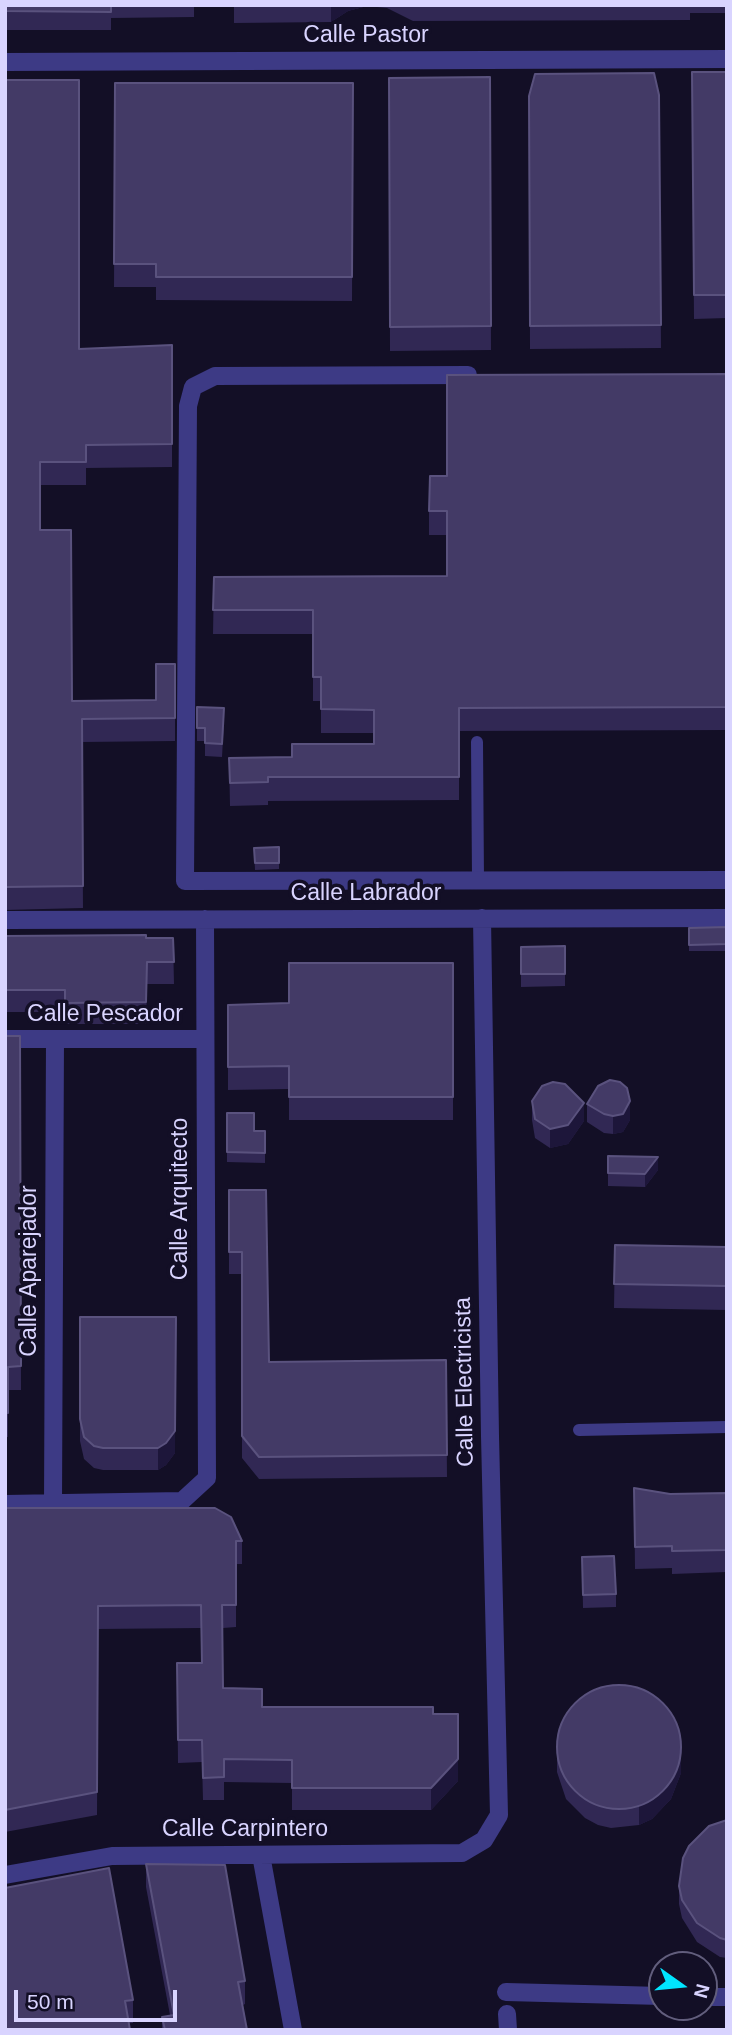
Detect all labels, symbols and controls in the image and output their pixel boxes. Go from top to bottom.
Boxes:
street label: Calle Pastor [303,22,429,50]
street label: Calle Labrador [291,880,441,908]
street label: Calle Pescador [27,1001,183,1029]
street label: Calle Arquitecto [167,1118,195,1280]
street label: Calle Aparejador [16,1185,44,1357]
street label: Calle Electricista [450,1297,480,1467]
street label: Calle Carpintero [162,1816,328,1844]
north arrow [648,1951,718,2021]
scale bar [18,1976,180,2020]
text: N [690,1982,714,2000]
text: 50 m [27,1990,74,2013]

